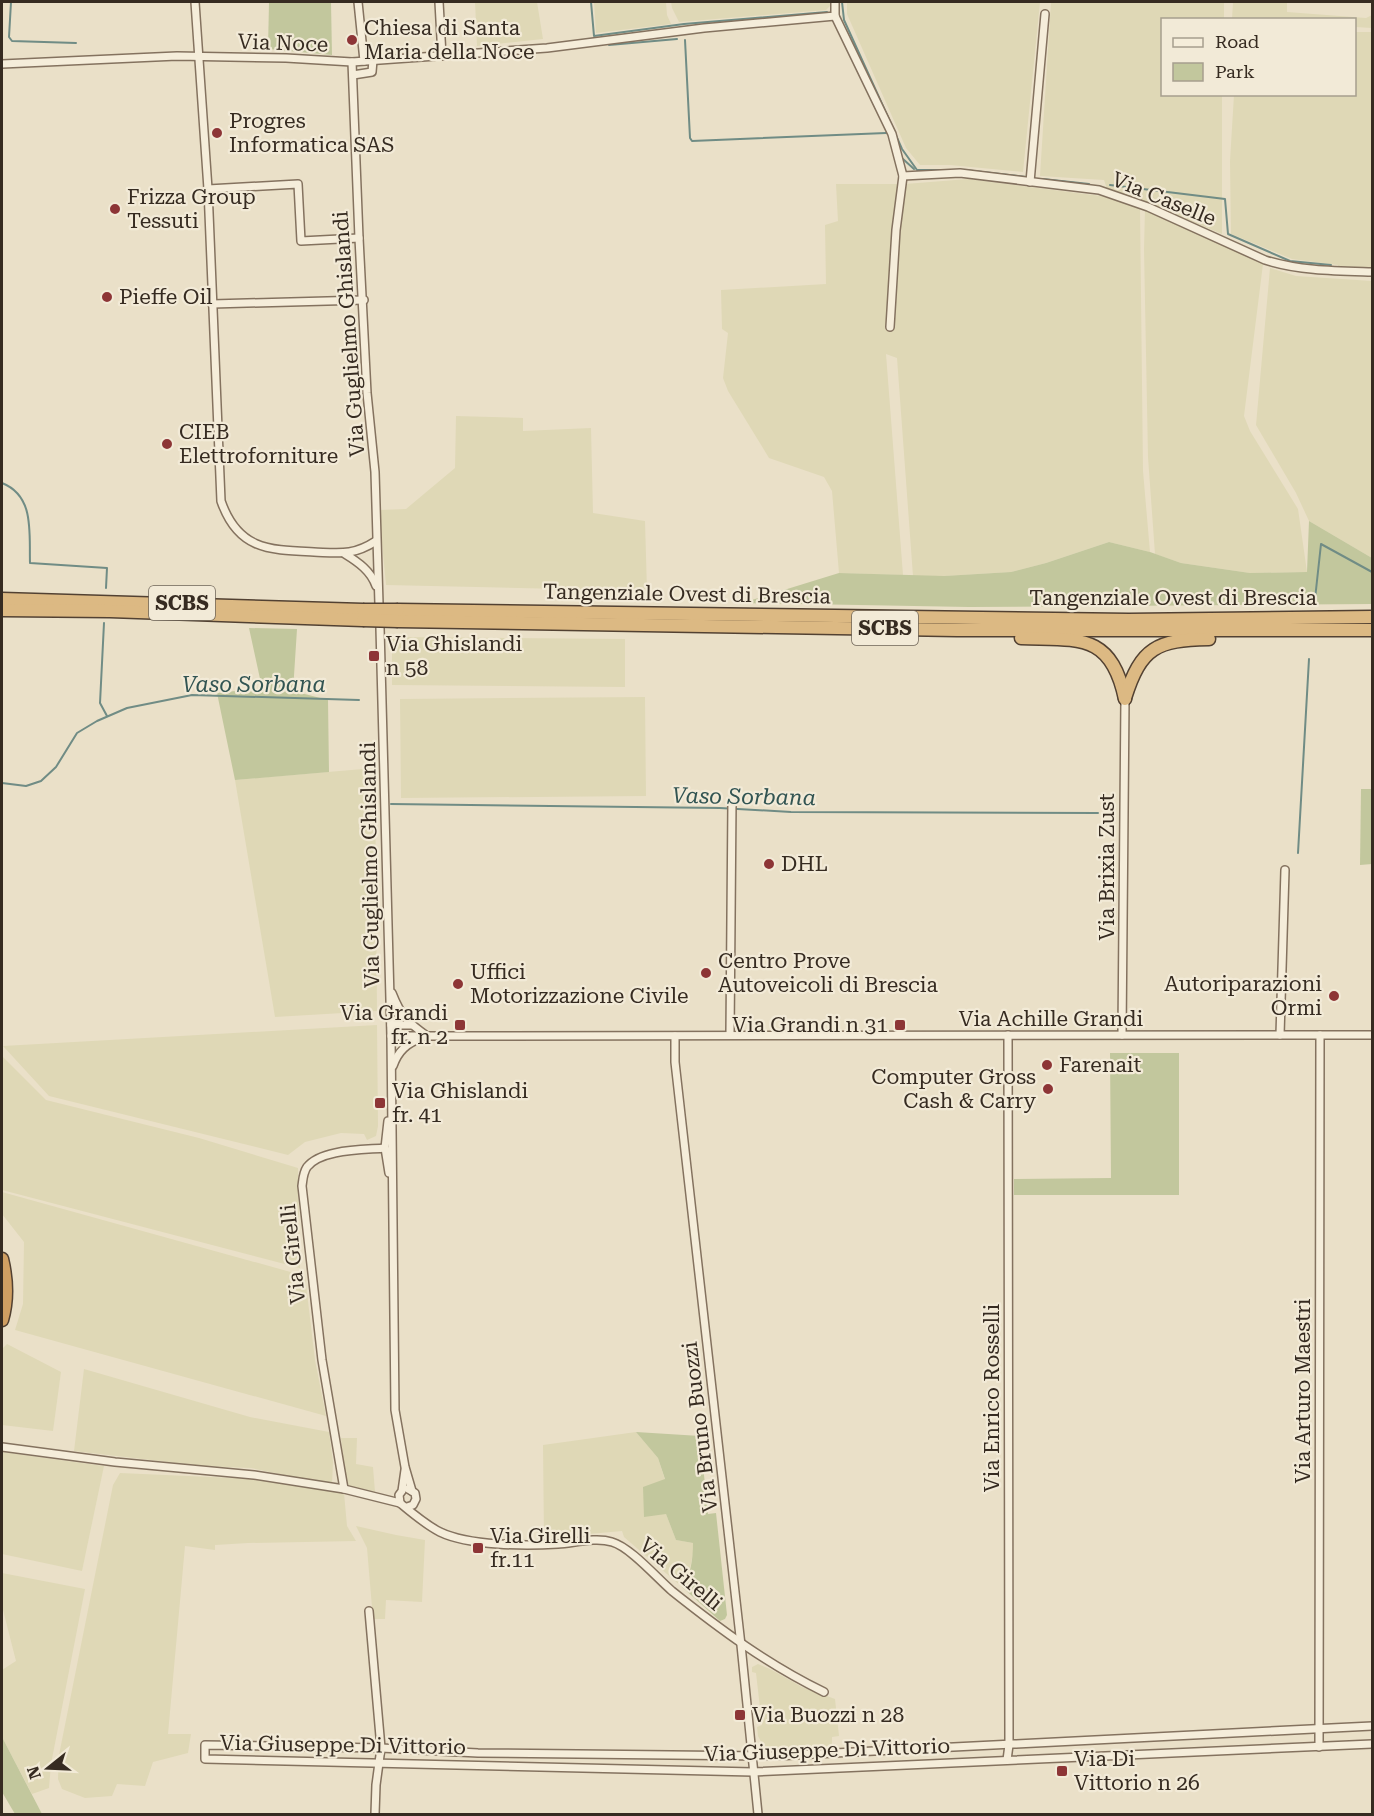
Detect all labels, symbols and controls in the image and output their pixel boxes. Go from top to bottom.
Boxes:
place label: Chiesa di Santa Maria della Noce [364,16,534,64]
legend [1161,18,1356,96]
street label: Via Noce [237,29,329,57]
text: Road [1215,31,1260,52]
marker: Chiesa di Santa Maria della Noce [345,33,359,47]
text: Park [1215,61,1255,82]
place label: Progres Informatica SAS [229,109,394,157]
marker: Progres Informatica SAS [210,126,224,140]
street label: Via Caselle [1108,167,1220,231]
place label: Frizza Group Tessuti [127,185,256,233]
marker: Frizza Group Tessuti [108,202,122,216]
street label: Via Guglielmo Ghislandi [328,210,370,458]
place label: Pieffe Oil [119,285,213,309]
marker: Pieffe Oil [100,290,114,304]
place label: CIEB Elettroforniture [179,420,338,468]
marker: CIEB Elettroforniture [160,437,174,451]
street label: Tangenziale Ovest di Brescia [543,579,832,609]
road number: SCBS [149,586,215,620]
street label: Tangenziale Ovest di Brescia [1029,586,1317,610]
road number: SCBS [852,611,918,645]
place label: Via Ghislandi n 58 [386,632,523,680]
marker: Via Ghislandi n 58 [367,649,381,663]
water label: Vaso Sorbana [182,672,326,697]
street label: Via Guglielmo Ghislandi [356,741,384,988]
water label: Vaso Sorbana [672,783,816,810]
street label: Via Brixia Zust [1095,793,1119,941]
place label: DHL [781,852,828,876]
marker: DHL [762,857,776,871]
place label: Centro Prove Autoveicoli di Brescia [718,949,939,997]
place label: Uffici Motorizzazione Civile [470,960,688,1008]
marker: Centro Prove Autoveicoli di Brescia [699,966,713,980]
place label: Autoriparazioni Ormi [1164,972,1322,1020]
marker: Uffici Motorizzazione Civile [451,977,465,991]
marker: Autoriparazioni Ormi [1327,989,1341,1003]
place label: Via Grandi fr. n 2 [340,1001,448,1049]
street label: Via Achille Grandi [959,1007,1144,1031]
place label: Via Grandi n 31 [732,1013,888,1037]
marker: Via Grandi fr. n 2 [453,1018,467,1032]
marker: Via Grandi n 31 [893,1018,907,1032]
place label: Farenait [1059,1053,1142,1077]
marker: Farenait [1040,1058,1054,1072]
place label: Computer Gross Cash & Carry [871,1065,1037,1113]
place label: Via Ghislandi fr. 41 [392,1079,529,1127]
marker: Computer Gross Cash & Carry [1041,1082,1055,1096]
marker: Via Ghislandi fr. 41 [373,1096,387,1110]
street label: Via Girelli [276,1203,310,1305]
street label: Via Arturo Maestri [1291,1298,1315,1483]
street label: Via Enrico Rosselli [980,1304,1004,1492]
street label: Via Bruno Buozzi [678,1340,722,1514]
place label: Via Girelli fr.11 [490,1524,591,1572]
street label: Via Girelli [635,1533,727,1616]
marker: Via Girelli fr.11 [471,1541,485,1555]
place label: Via Buozzi n 28 [752,1703,904,1727]
marker: Via Buozzi n 28 [733,1708,747,1722]
street label: Via Giuseppe Di Vittorio [220,1731,466,1759]
street label: Via Giuseppe Di Vittorio [704,1734,950,1766]
north arrow [18,1738,78,1798]
place label: Via Di Vittorio n 26 [1074,1747,1200,1795]
text: N [23,1764,45,1781]
marker: Via Di Vittorio n 26 [1055,1764,1069,1778]

